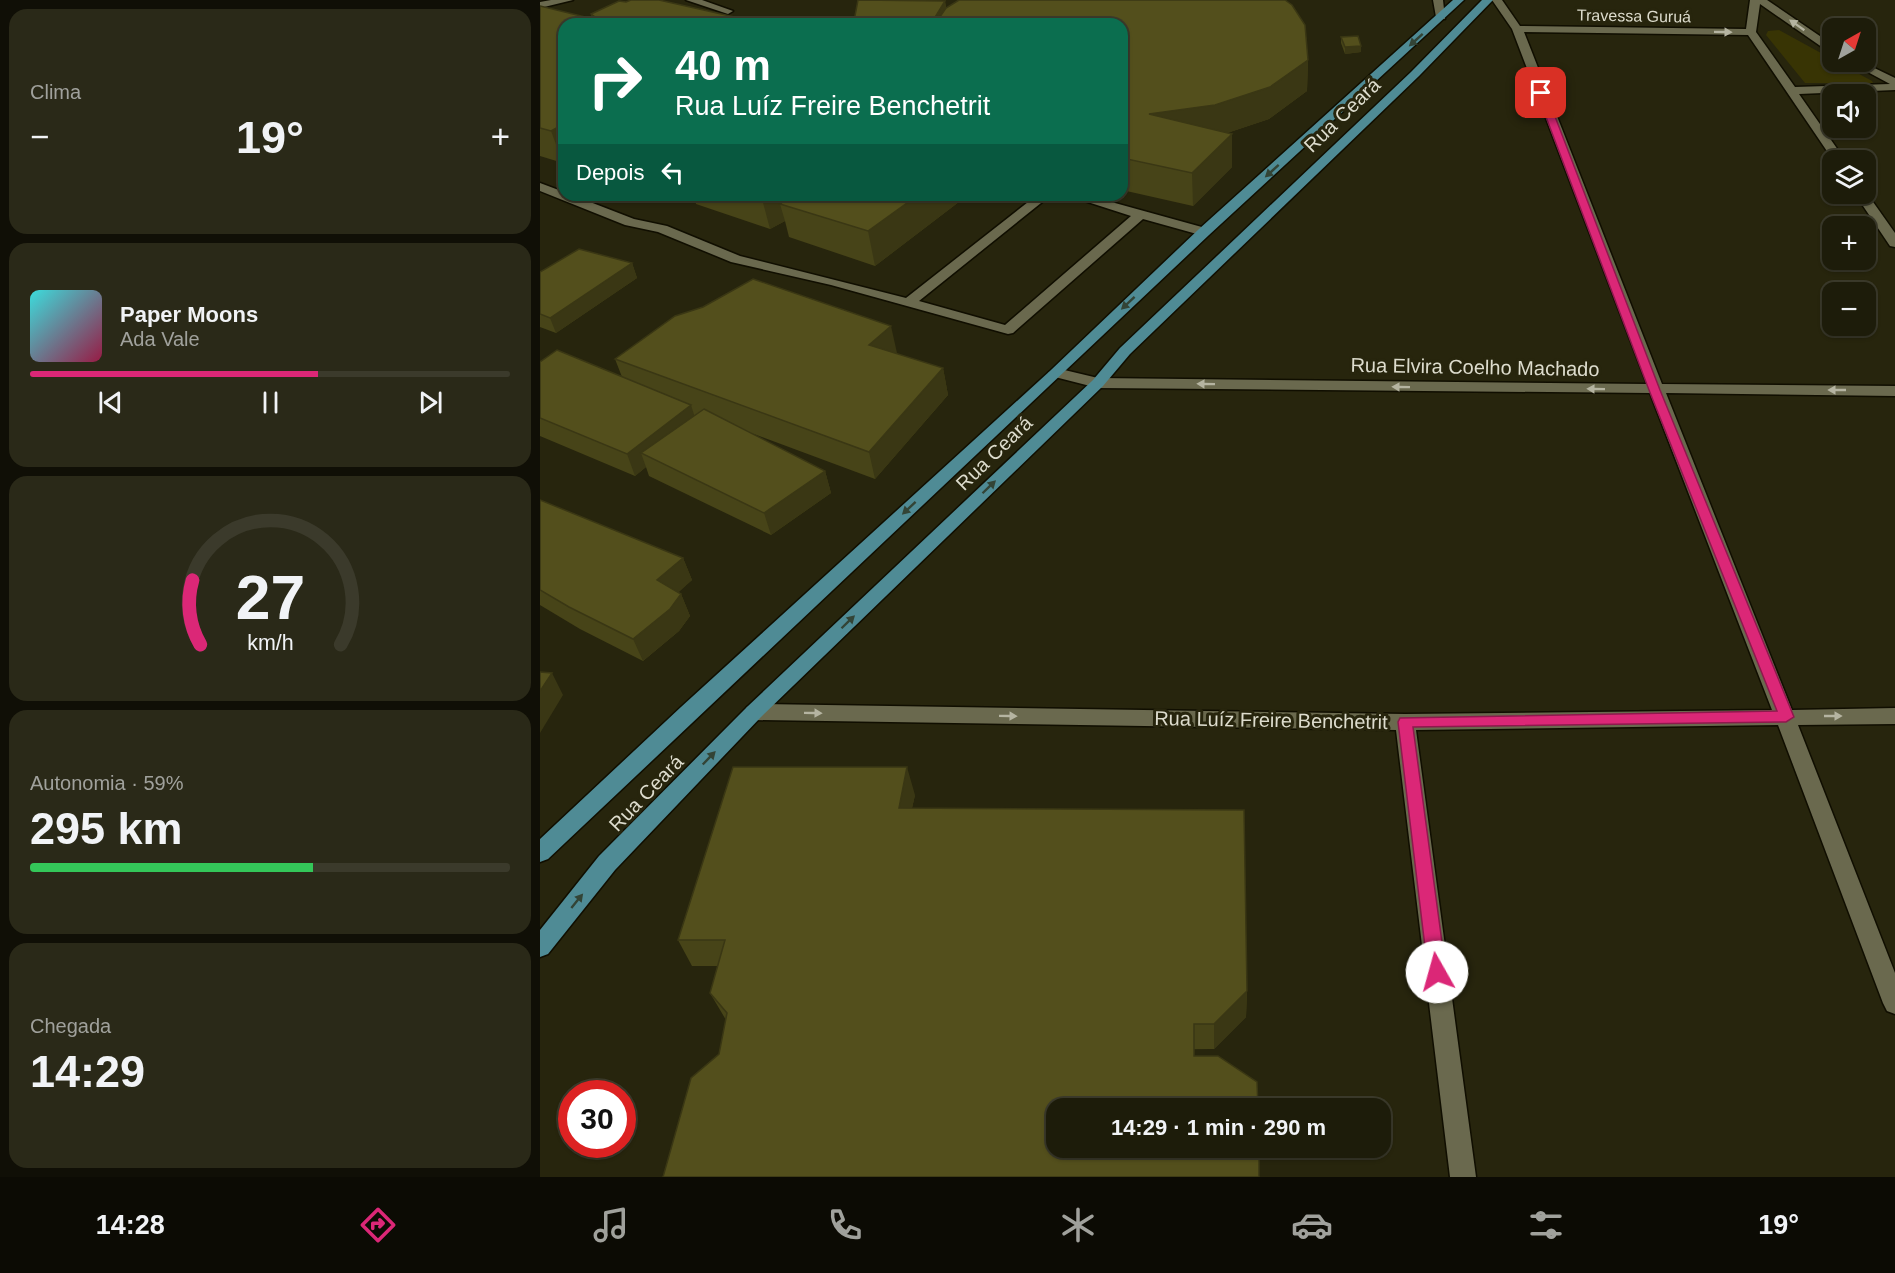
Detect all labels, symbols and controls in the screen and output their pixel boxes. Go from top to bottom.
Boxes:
street label: Travessa Guruá [1577,7,1691,25]
north arrow [1822,18,1876,72]
map controls [1822,18,1876,336]
one-way arrow [1789,19,1805,31]
one-way arrow [1713,27,1732,37]
one-way arrow [1409,33,1424,46]
icon: right [576,42,654,120]
text: 40 m [675,42,771,89]
pin [1515,67,1566,118]
street label: Rua Ceará [1300,73,1385,157]
icon: arrive [1524,76,1557,109]
text: Clima [30,81,81,103]
button: sound [1822,84,1876,138]
text: Rua Luíz Freire Benchetrit [675,91,990,121]
text: 19° [236,112,304,163]
text: − [30,118,49,155]
text: + [491,118,510,155]
button: layers [1822,150,1876,204]
icon: left [656,156,689,189]
text: Depois [576,160,644,185]
one-way arrow [1265,163,1279,177]
button: + [1822,216,1876,270]
button: − [1822,282,1876,336]
one-way arrow [1121,296,1136,310]
text: Paper Moons [120,302,258,327]
text: Ada Vale [120,328,200,350]
street label: Rua Elvira Coelho Machado [1350,354,1600,380]
one-way arrow [1197,380,1216,389]
one-way arrow [1392,382,1411,392]
one-way arrow [1587,384,1606,394]
one-way arrow [1827,385,1846,395]
icon: previous [94,386,127,419]
icon: pause [254,386,287,419]
icon: next [414,386,447,419]
street label: Rua Ceará [952,411,1037,495]
one-way arrow [981,480,995,494]
one-way arrow [902,500,916,514]
text: 27 [235,564,305,633]
one-way arrow [841,615,855,629]
text: km/h [247,632,293,656]
street label: Rua Luíz Freire Benchetrit [1154,707,1388,733]
one-way arrow [803,708,822,718]
one-way arrow [998,711,1017,721]
one-way arrow [1823,711,1842,721]
street label: Rua Ceará [604,750,688,835]
one-way arrow [702,751,716,766]
text: Autonomia · 59% [30,772,183,794]
text: 295 km [30,803,183,854]
one-way arrow [570,893,583,909]
position arrow [1405,940,1469,1004]
text: Chegada [30,1015,111,1037]
text: 14:29 [30,1046,145,1097]
speed limit sign: 30 [558,1080,636,1158]
text: 14:29 · 1 min · 290 m [1111,1115,1326,1140]
icon: directions [357,1204,399,1246]
icon: music [590,1204,632,1246]
icon: phone [824,1204,866,1246]
icon: climate [1057,1204,1099,1246]
icon: car [1291,1204,1333,1246]
icon: filters [1525,1204,1567,1246]
text: 14:28 [96,1210,165,1240]
text: 19° [1758,1210,1799,1240]

